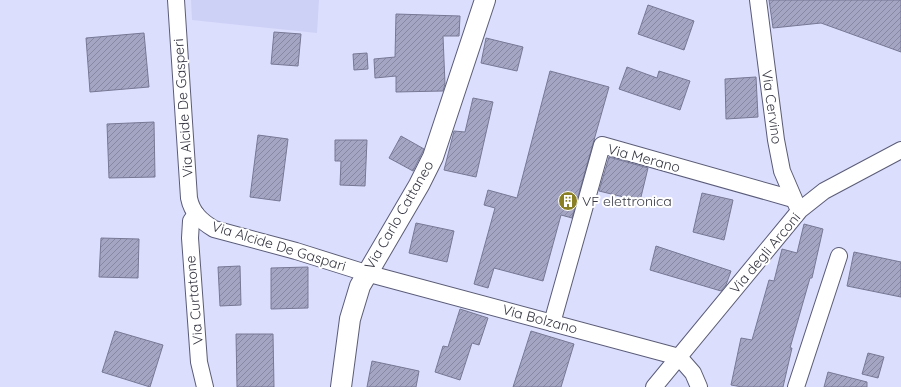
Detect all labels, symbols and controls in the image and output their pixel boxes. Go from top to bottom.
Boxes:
street label: Via Alcide De Gasperi [169,38,197,178]
street label: Via Cervino [758,69,786,145]
street label: Via Merano [606,140,682,176]
street label: Via Carlo Cattaneo [360,157,438,273]
building icon: VF elettronica [557,190,579,212]
place label: VF elettronica [582,192,672,210]
street label: Via degli Arconi [726,209,804,297]
street label: Via Alcide De Gaspari [210,217,348,275]
street label: Via Curtatone [181,255,207,345]
street label: Via Bolzano [500,300,580,338]

